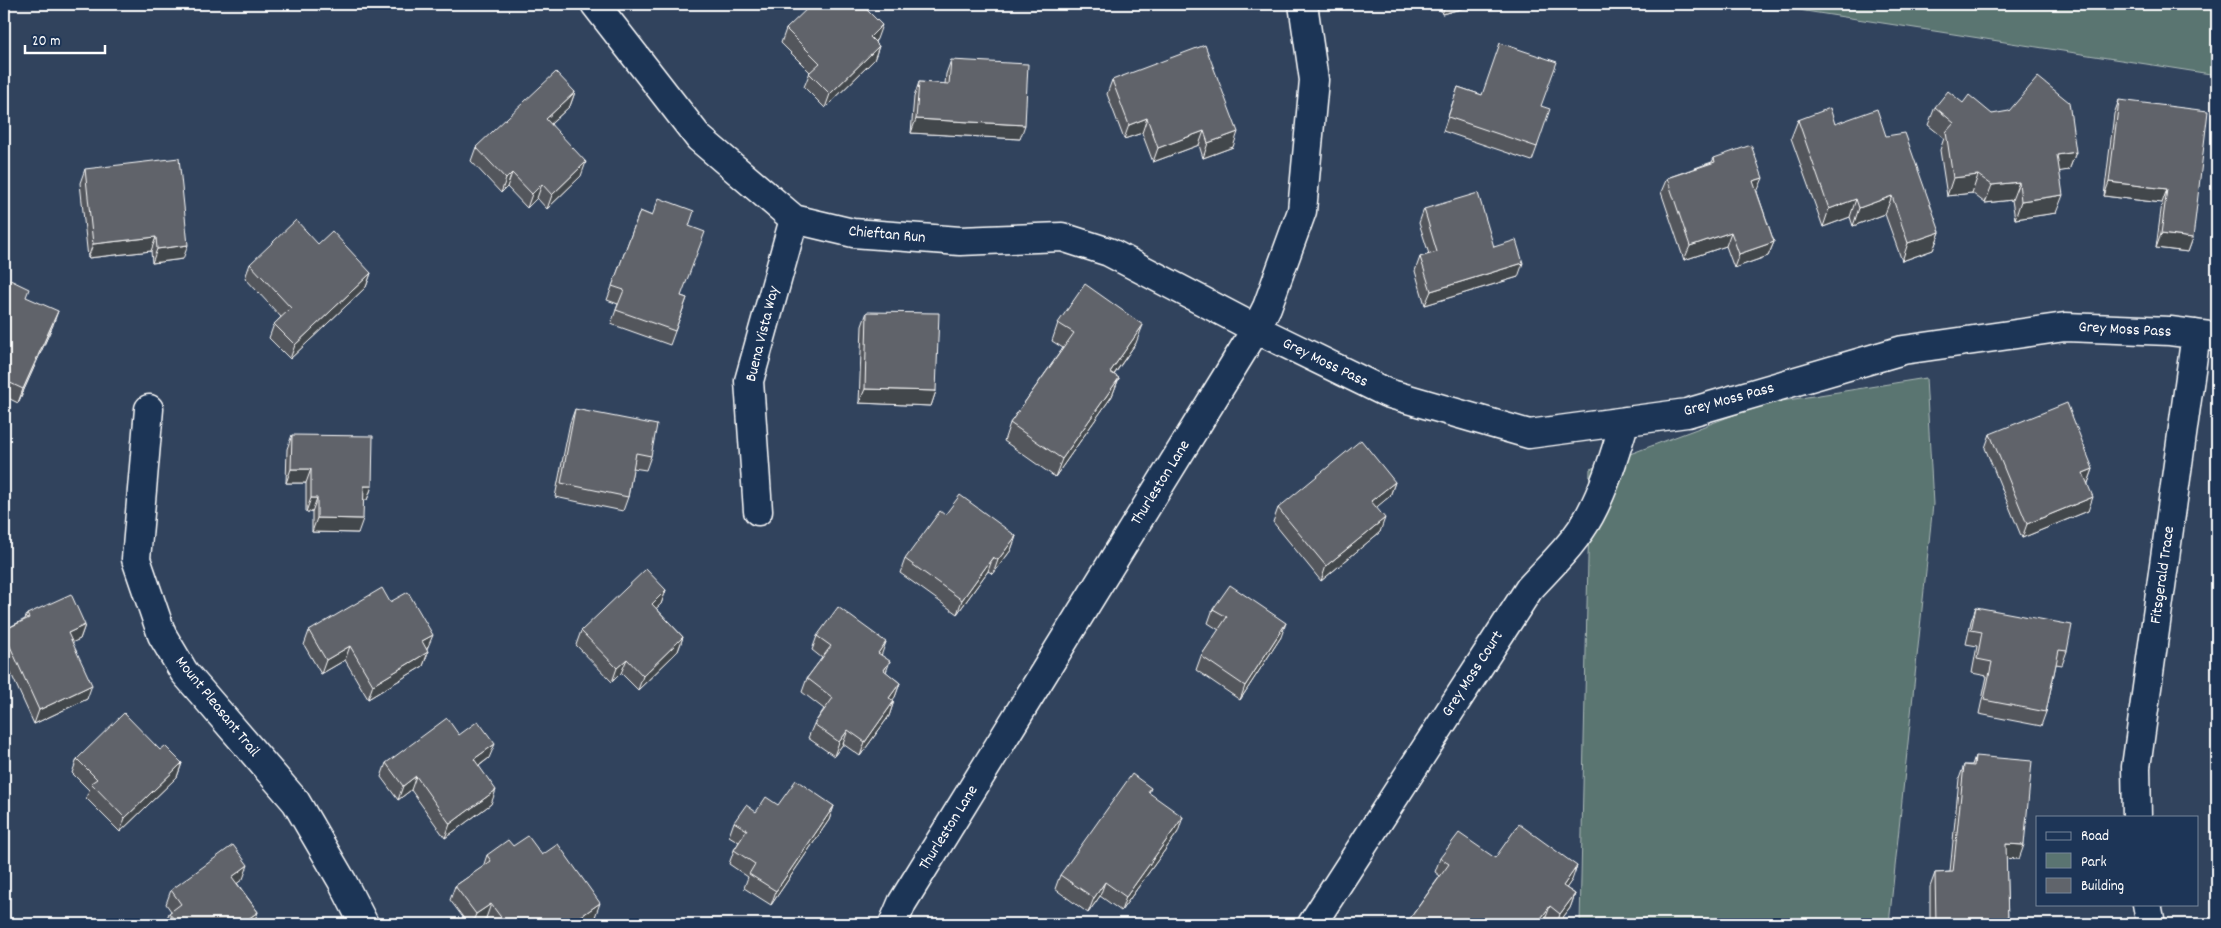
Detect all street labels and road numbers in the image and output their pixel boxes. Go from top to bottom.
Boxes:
street label: Chieftan Run [847,220,927,250]
street label: Buena Vista Way [740,283,786,384]
street label: Grey Moss Pass [2078,316,2172,344]
street label: Grey Moss Pass [1278,332,1372,394]
street label: Grey Moss Pass [1681,377,1777,423]
street label: Thurleston Lane [1126,436,1196,530]
street label: Fitsgerald Trace [2145,525,2181,625]
street label: Grey Moss Court [1437,626,1510,722]
street label: Mount Pleasant Trail [169,652,265,762]
street label: Thurleston Lane [914,781,984,875]

